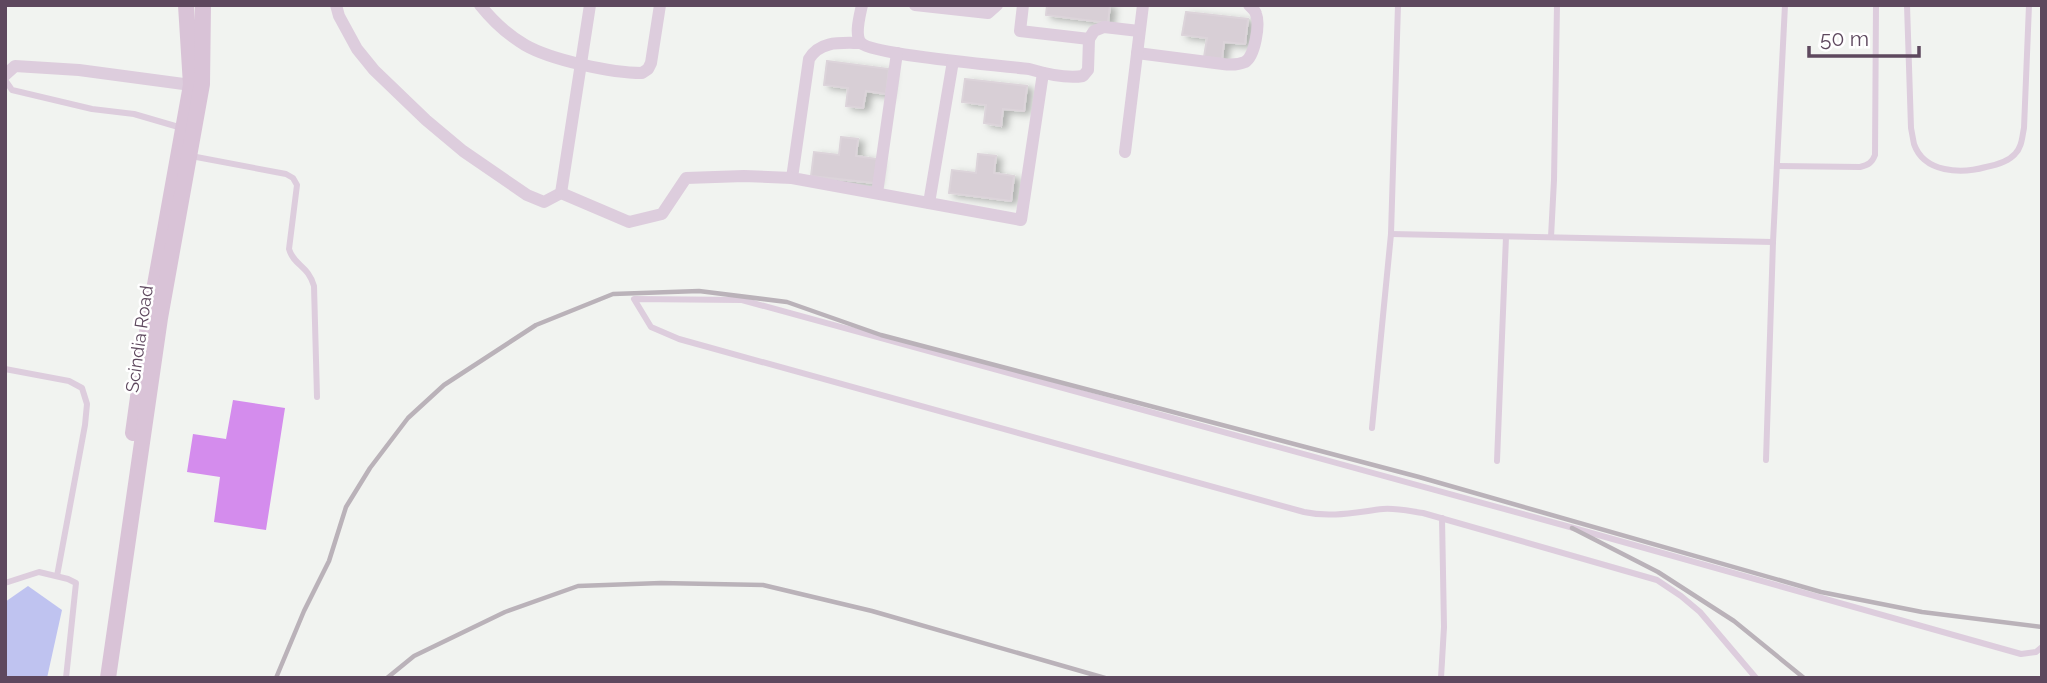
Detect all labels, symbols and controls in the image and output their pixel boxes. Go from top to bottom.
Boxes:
scale bar [1809,14,1919,58]
text: 50 m [1820,26,1869,51]
street label: Scindia Road [121,284,157,394]

